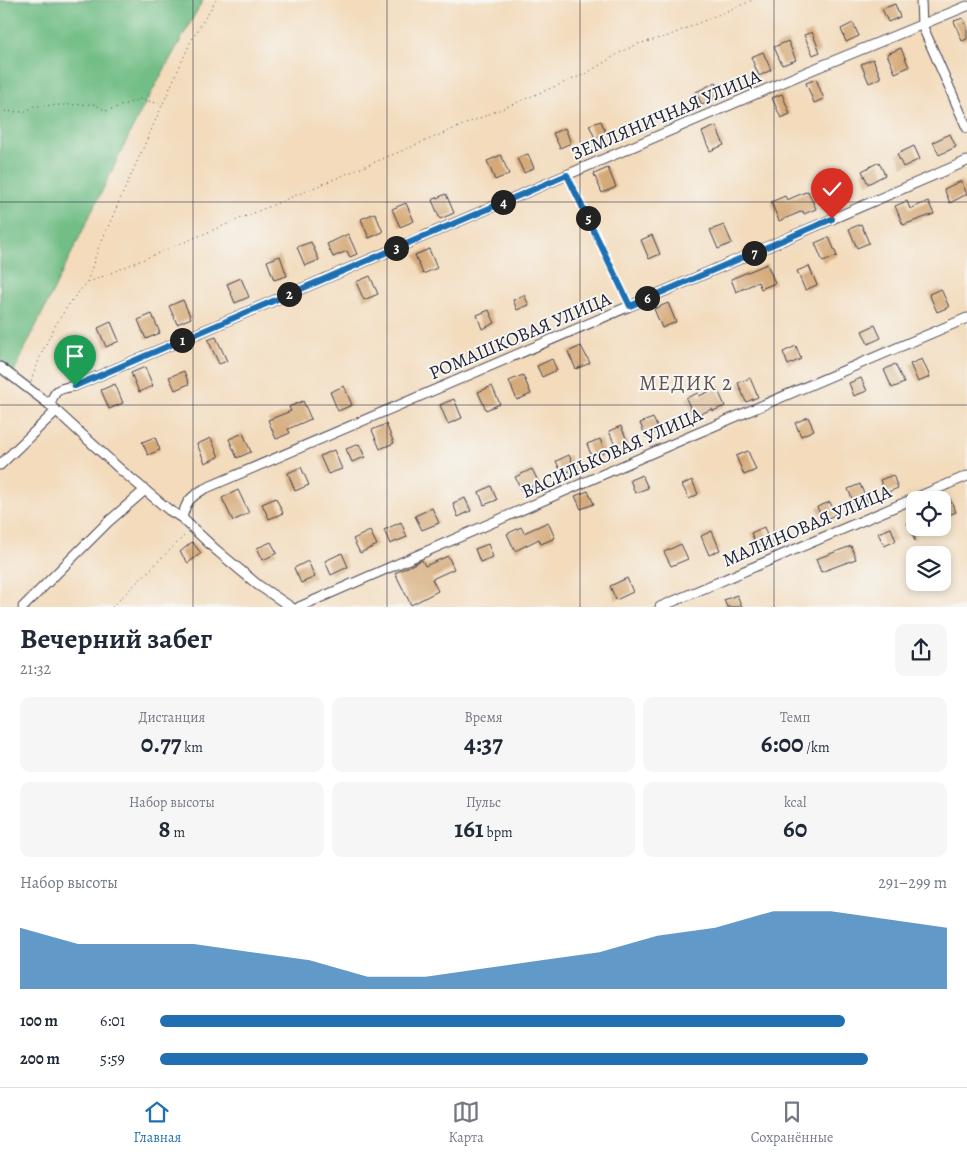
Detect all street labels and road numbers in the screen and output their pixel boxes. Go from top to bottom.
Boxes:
street label: ЗЕМЛЯНИЧНАЯ УЛИЦА [567,63,766,167]
street label: РОМАШКОВАЯ УЛИЦА [425,286,616,386]
street label: ВАСИЛЬКОВАЯ УЛИЦА [517,401,707,505]
street label: МАЛИНОВАЯ УЛИЦА [719,478,896,573]

